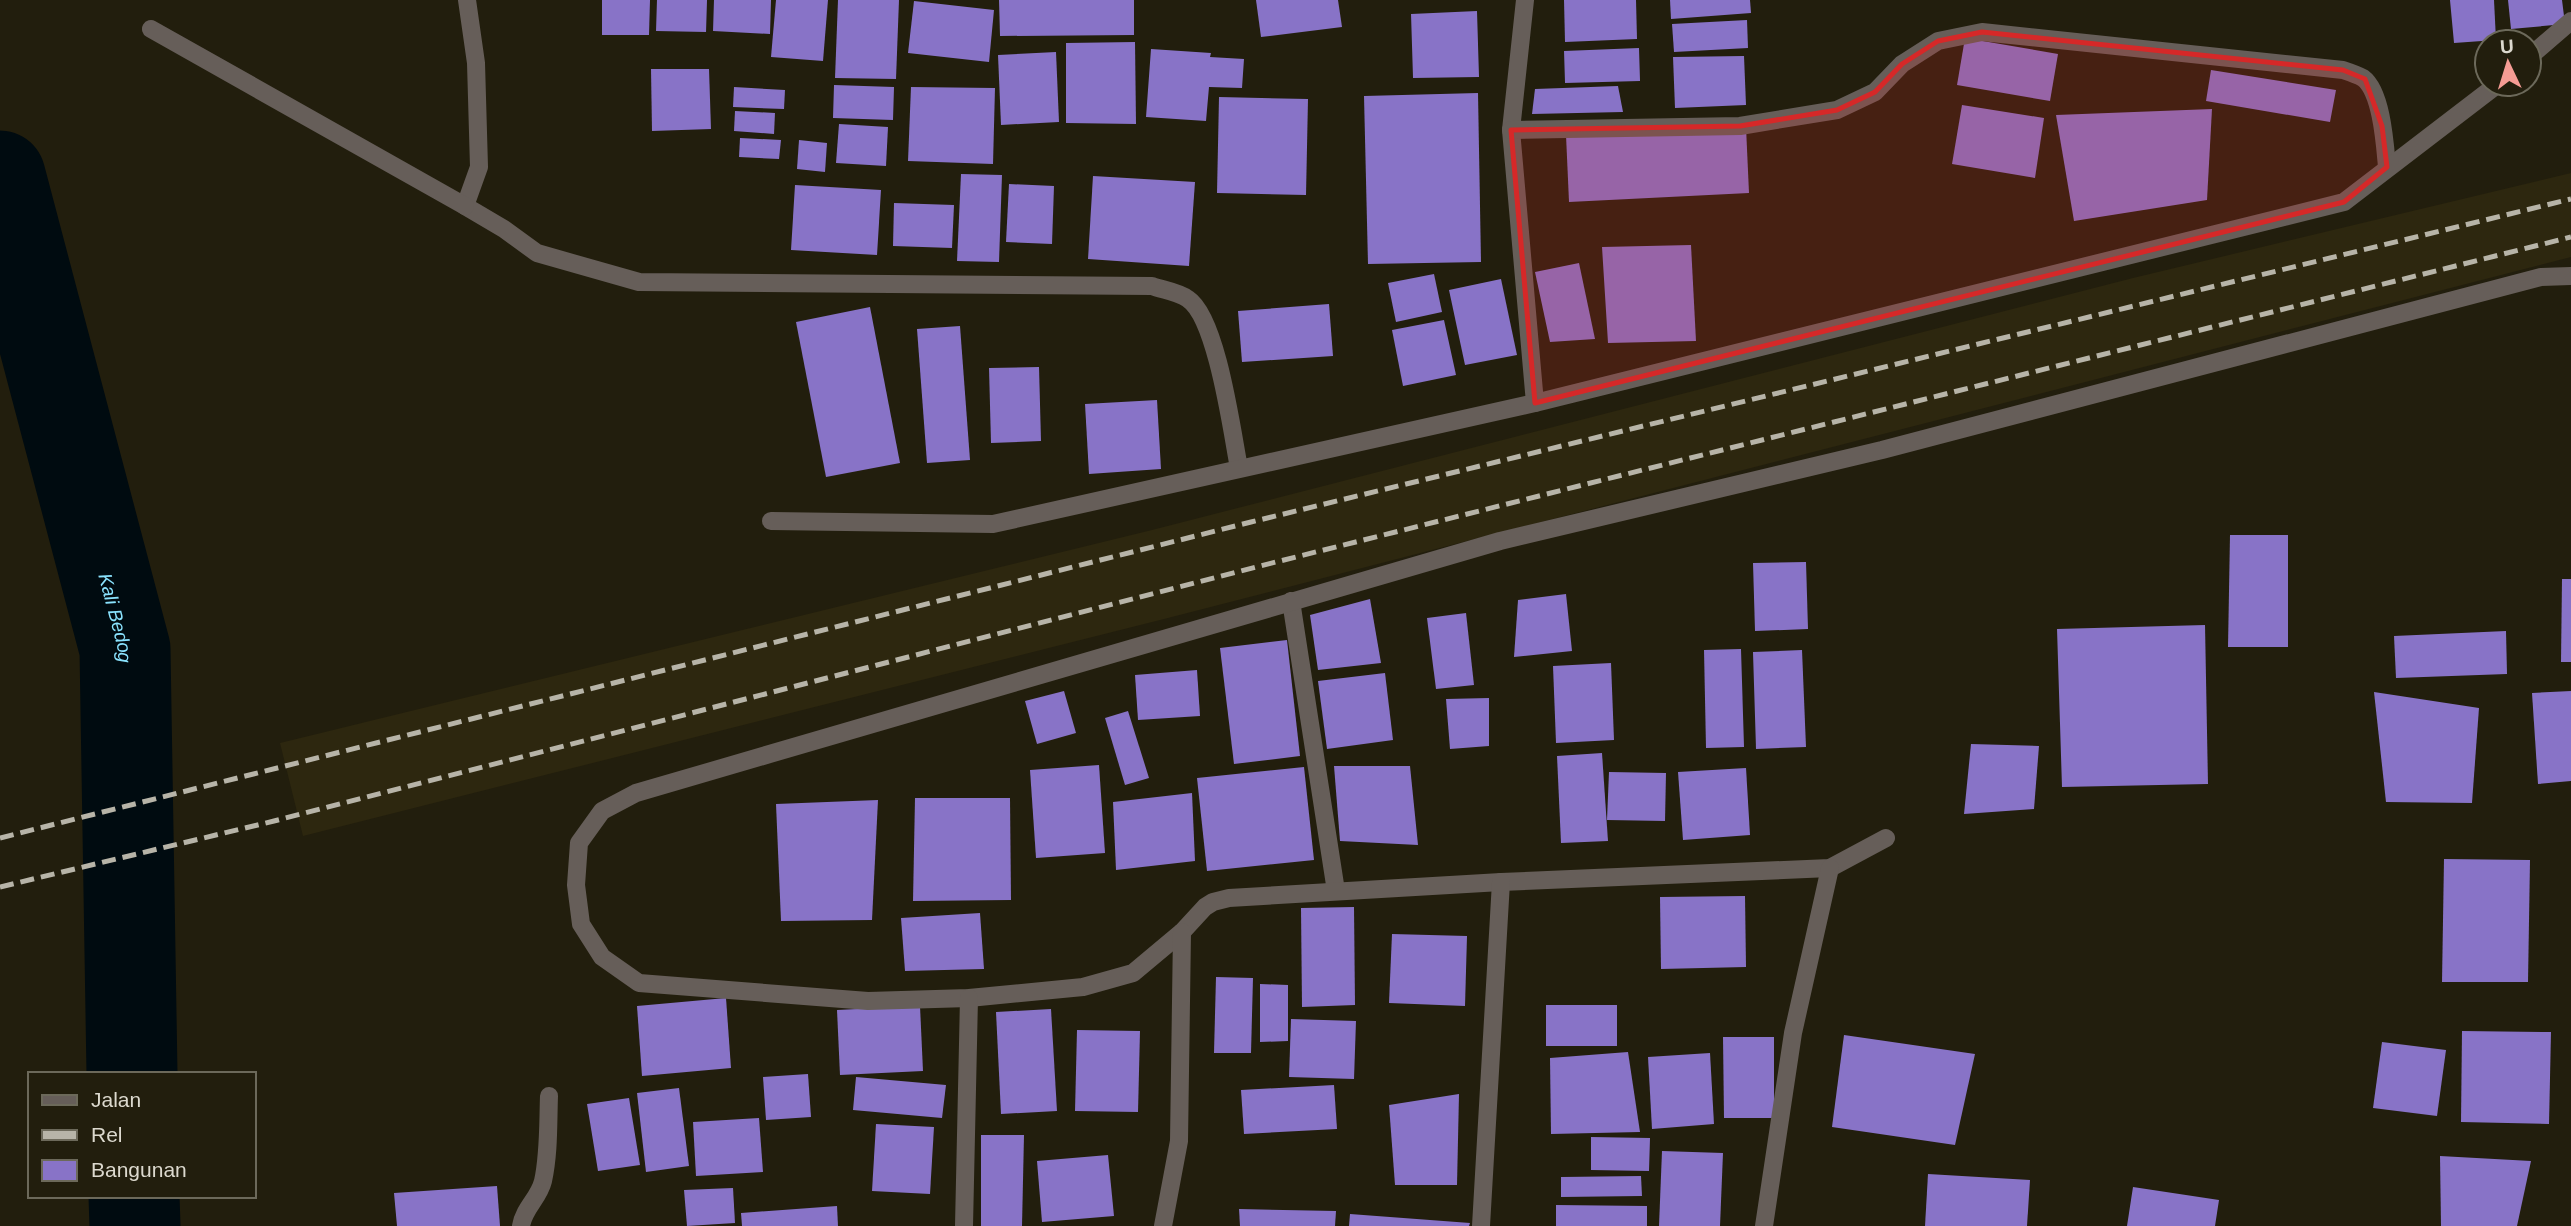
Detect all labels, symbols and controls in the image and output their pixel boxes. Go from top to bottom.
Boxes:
north arrow [2473,28,2543,98]
text: U [2499,36,2514,57]
water label: Kali Bedog [95,571,136,663]
legend [28,1072,256,1198]
text: Jalan [91,1088,141,1111]
text: Rel [91,1123,123,1146]
text: Bangunan [91,1158,187,1181]

